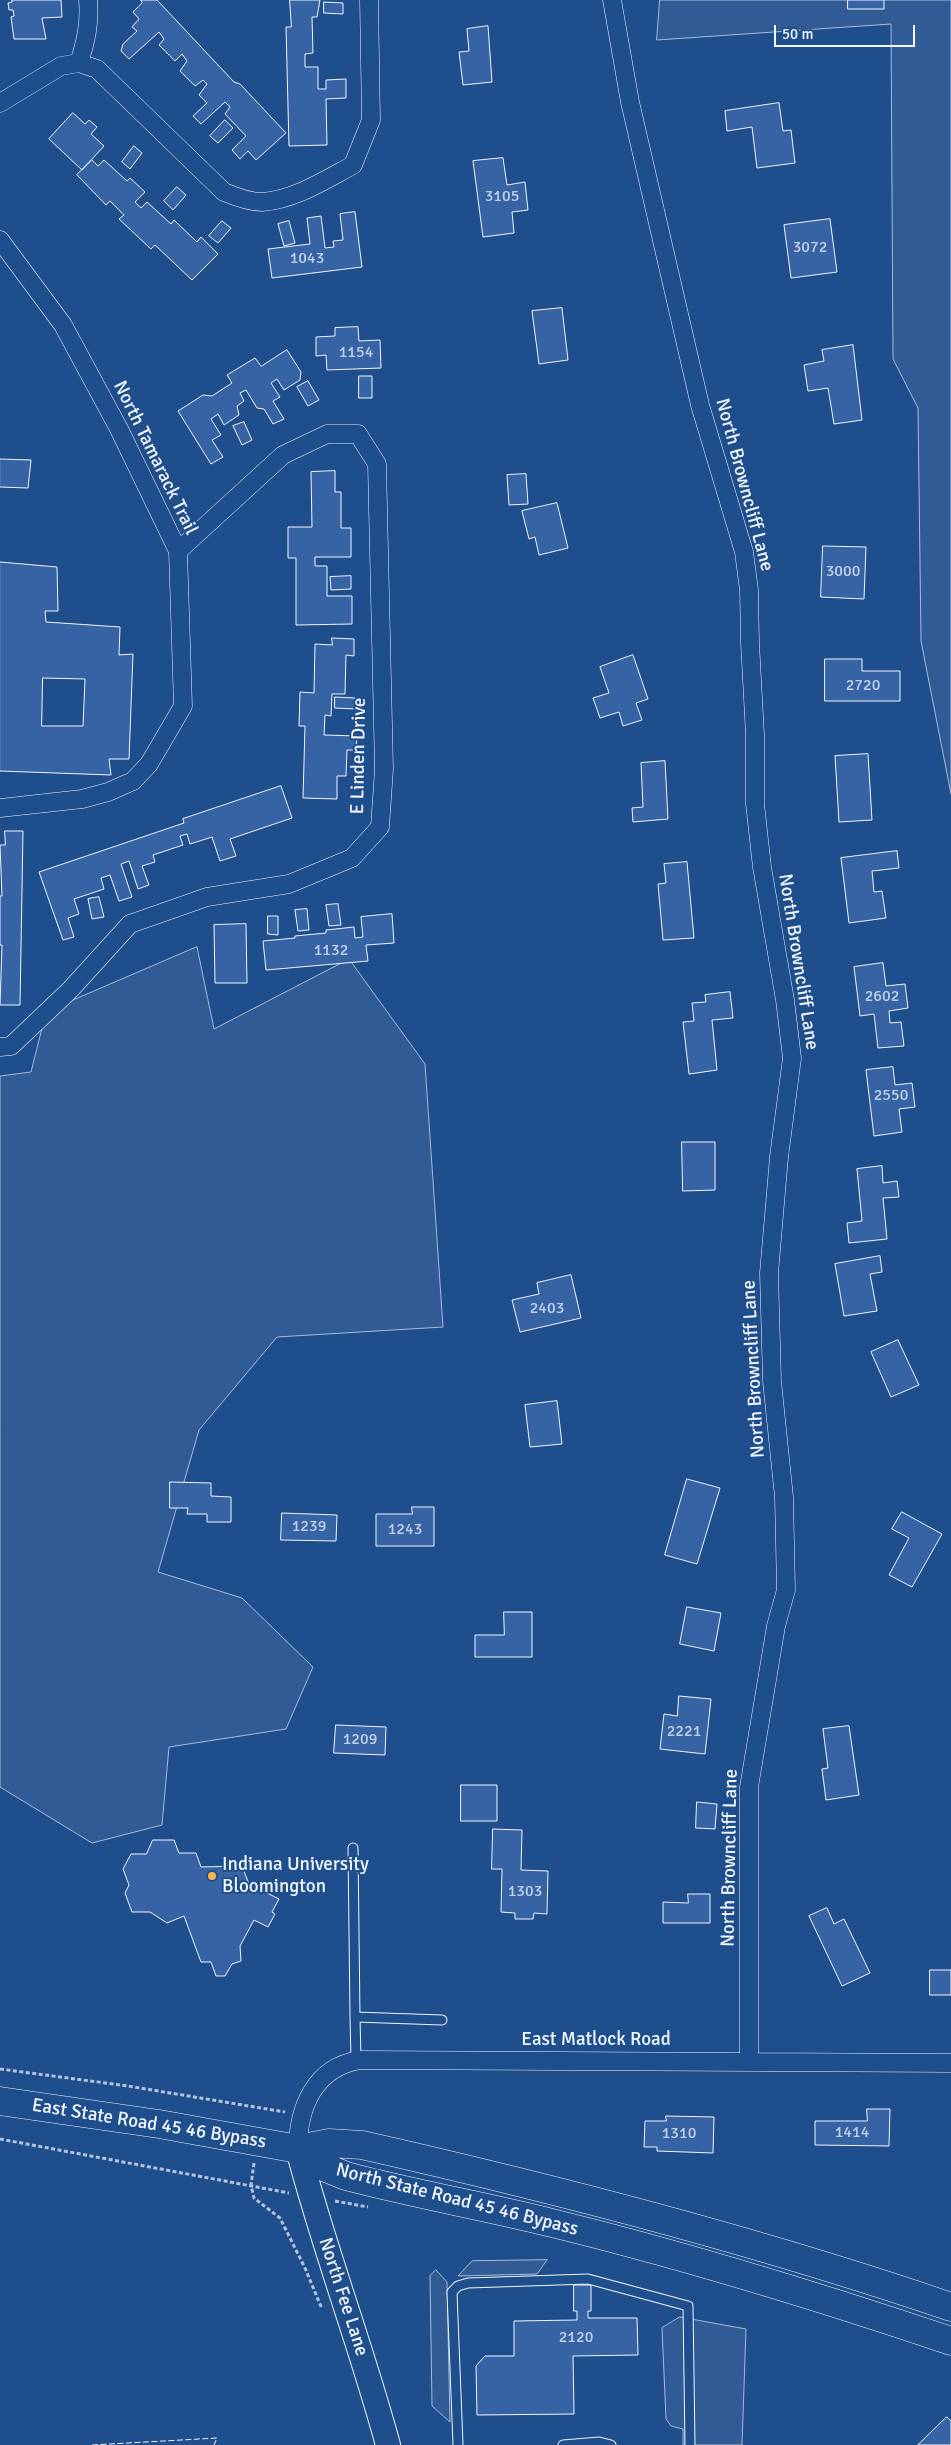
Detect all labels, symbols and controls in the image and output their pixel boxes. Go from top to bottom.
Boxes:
scale bar [776,15,917,47]
text: 50 m [782,25,813,43]
house number: 3105 [485,187,519,207]
house number: 3072 [793,238,827,258]
house number: 1043 [290,249,324,269]
house number: 1154 [339,343,373,363]
street label: North Tamarack Trail [108,377,202,539]
street label: North Browncliff Lane [710,396,778,574]
house number: 3000 [826,562,860,582]
house number: 2720 [846,676,880,696]
street label: E Linden Drive [347,697,371,815]
street label: North Browncliff Lane [773,872,823,1052]
house number: 1132 [314,941,348,961]
house number: 2602 [865,987,899,1007]
house number: 2550 [874,1086,908,1106]
street label: North Browncliff Lane [738,1279,770,1459]
house number: 2403 [530,1299,564,1319]
house number: 1239 [292,1517,326,1537]
house number: 1243 [388,1520,422,1540]
house number: 2221 [667,1722,701,1742]
house number: 1209 [343,1730,377,1750]
street label: North Browncliff Lane [717,1769,743,1947]
place label: Indiana University Bloomington [222,1854,369,1898]
marker: Indiana University Bloomington [206,1870,218,1882]
house number: 1303 [508,1882,542,1902]
street label: East Matlock Road [521,2029,671,2051]
street label: East State Road 45 46 Bypass [30,2094,268,2154]
house number: 1414 [835,2123,869,2143]
house number: 1310 [662,2124,696,2144]
street label: North State Road 45 46 Bypass [334,2159,580,2241]
street label: North Fee Lane [313,2235,373,2359]
house number: 2120 [559,2328,593,2348]

